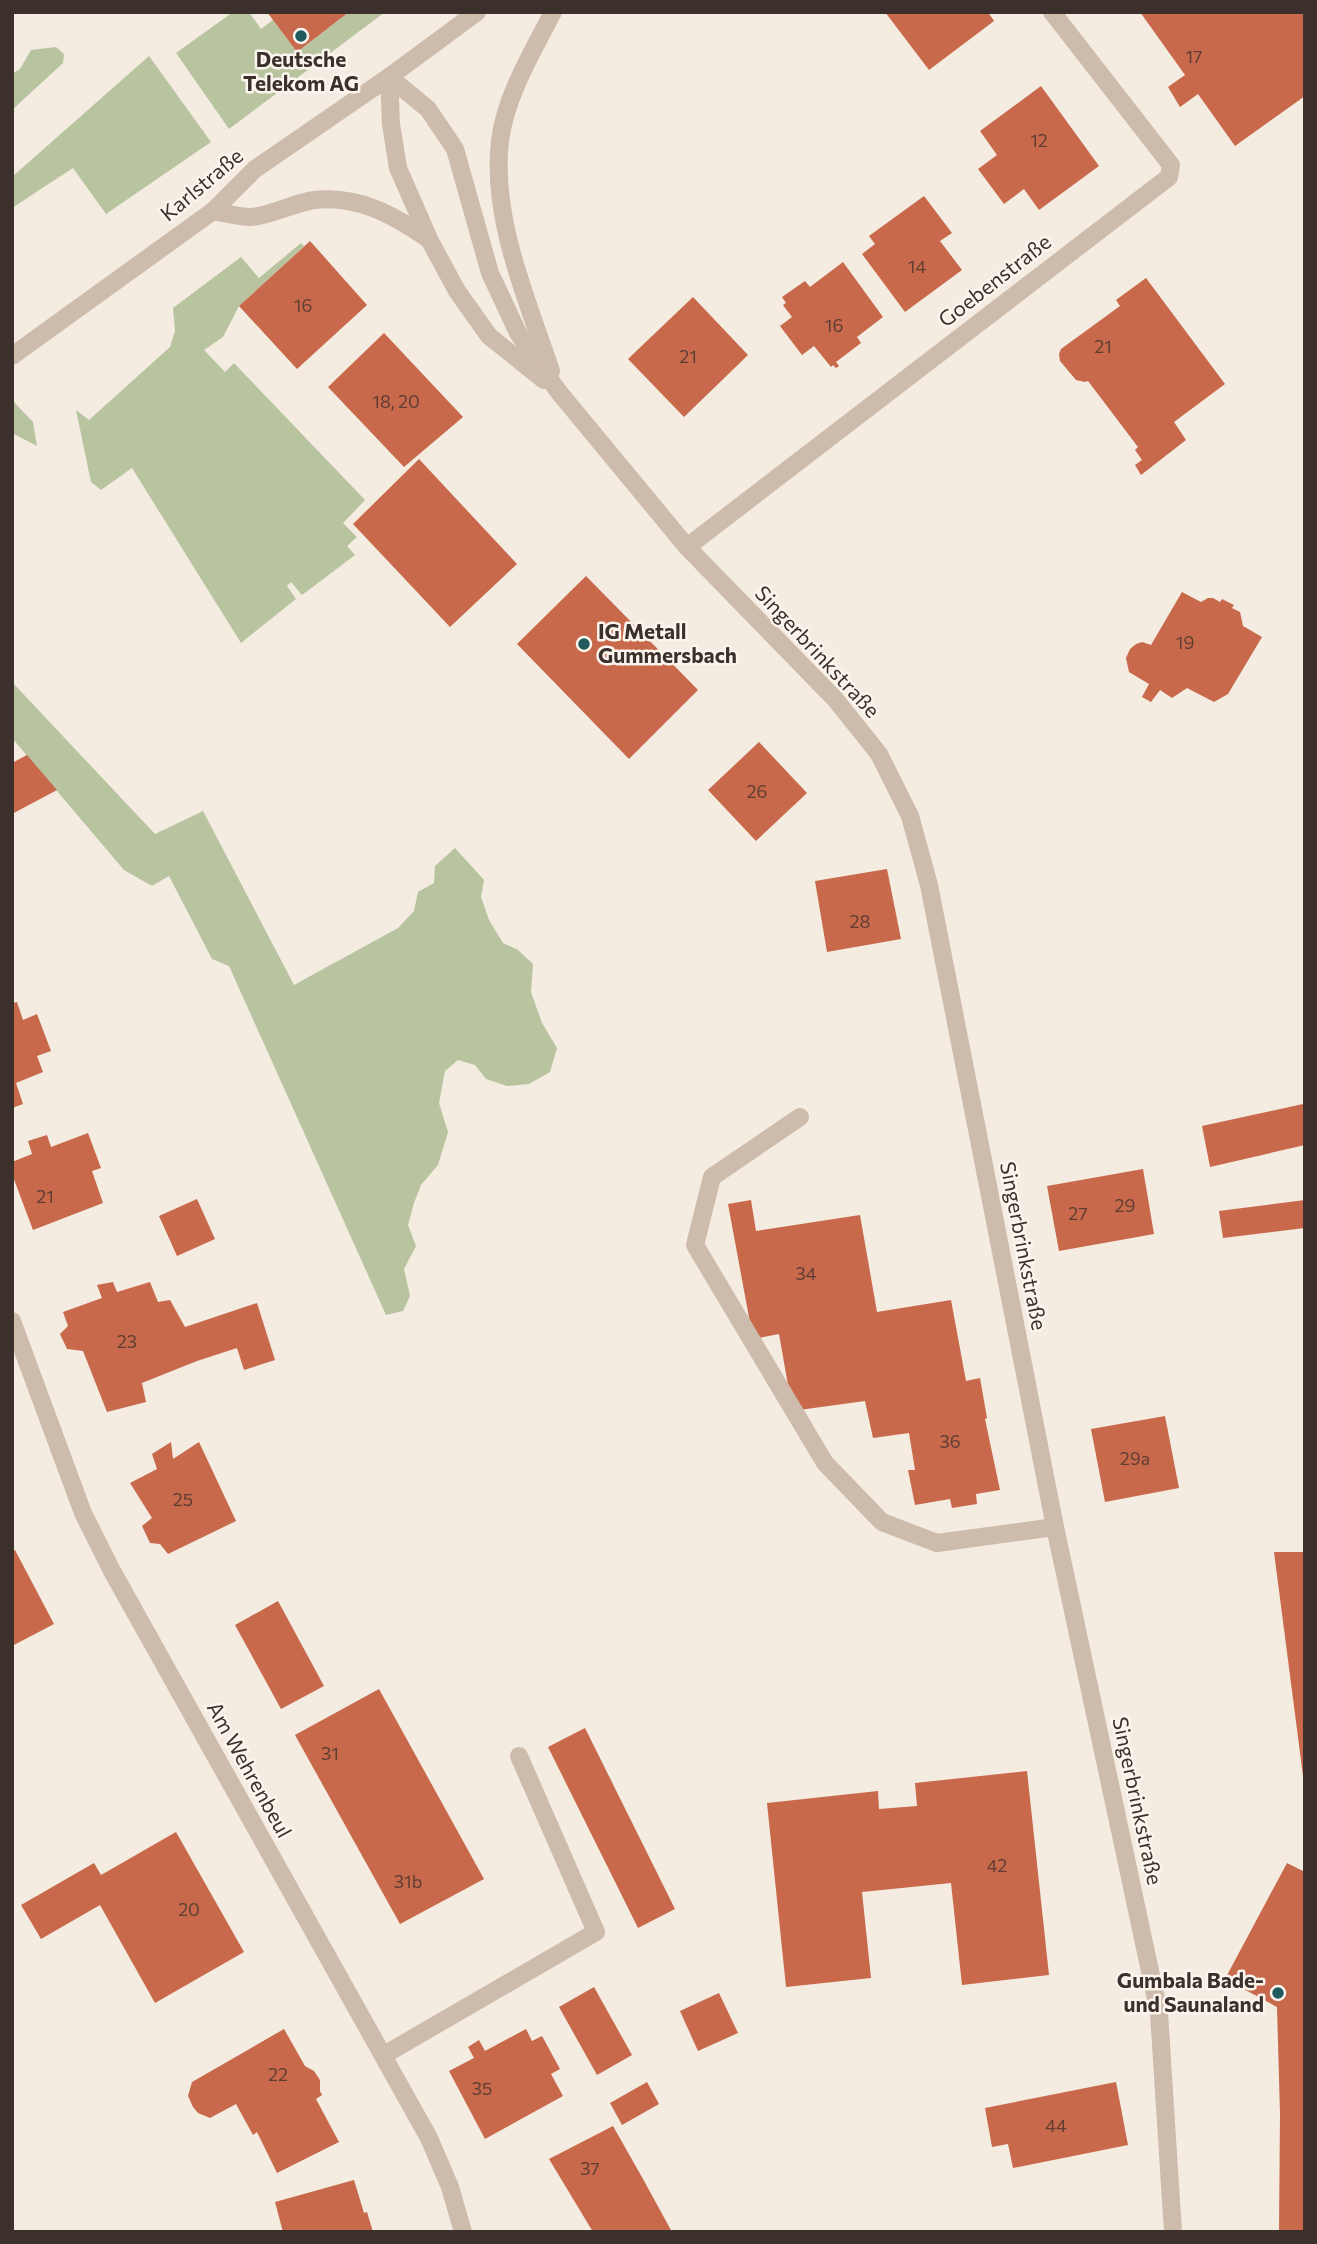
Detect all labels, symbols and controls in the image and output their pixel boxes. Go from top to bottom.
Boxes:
marker: Deutsche Telekom AG [293,28,309,44]
house number: 17 [1185,45,1203,67]
place label: Deutsche Telekom AG [243,46,359,95]
house number: 12 [1030,129,1048,151]
street label: Karlstraße [155,142,247,226]
street label: Goebenstraße [933,228,1055,331]
house number: 14 [908,255,926,277]
house number: 16 [294,294,312,316]
house number: 16 [825,314,843,336]
house number: 21 [1094,335,1112,357]
house number: 21 [679,345,697,367]
house number: 18, 20 [372,390,420,412]
street label: Singerbrinkstraße [751,580,886,722]
place label: IG Metall Gummersbach [598,618,737,667]
house number: 19 [1176,631,1194,653]
marker: IG Metall Gummersbach [576,636,592,652]
house number: 26 [747,780,767,802]
house number: 28 [850,910,871,932]
street label: Singerbrinkstraße [996,1159,1053,1332]
house number: 21 [36,1185,54,1207]
house number: 29 [1115,1194,1135,1216]
house number: 27 [1068,1202,1088,1224]
house number: 34 [795,1262,817,1284]
house number: 23 [117,1330,137,1352]
house number: 36 [939,1430,961,1452]
house number: 29a [1120,1447,1150,1469]
house number: 25 [173,1488,193,1510]
street label: Am Wehrenbeul [203,1697,298,1842]
street label: Singerbrinkstraße [1108,1714,1168,1887]
house number: 31 [321,1742,339,1764]
house number: 42 [987,1854,1007,1876]
house number: 31b [394,1870,422,1892]
house number: 20 [178,1898,200,1920]
place label: Gumbala Bade- und Saunaland [1117,1967,1264,2016]
marker: Gumbala Bade- und Saunaland [1270,1985,1286,2001]
house number: 22 [268,2063,288,2085]
house number: 35 [472,2077,492,2099]
house number: 44 [1045,2114,1067,2136]
house number: 37 [580,2157,600,2179]

